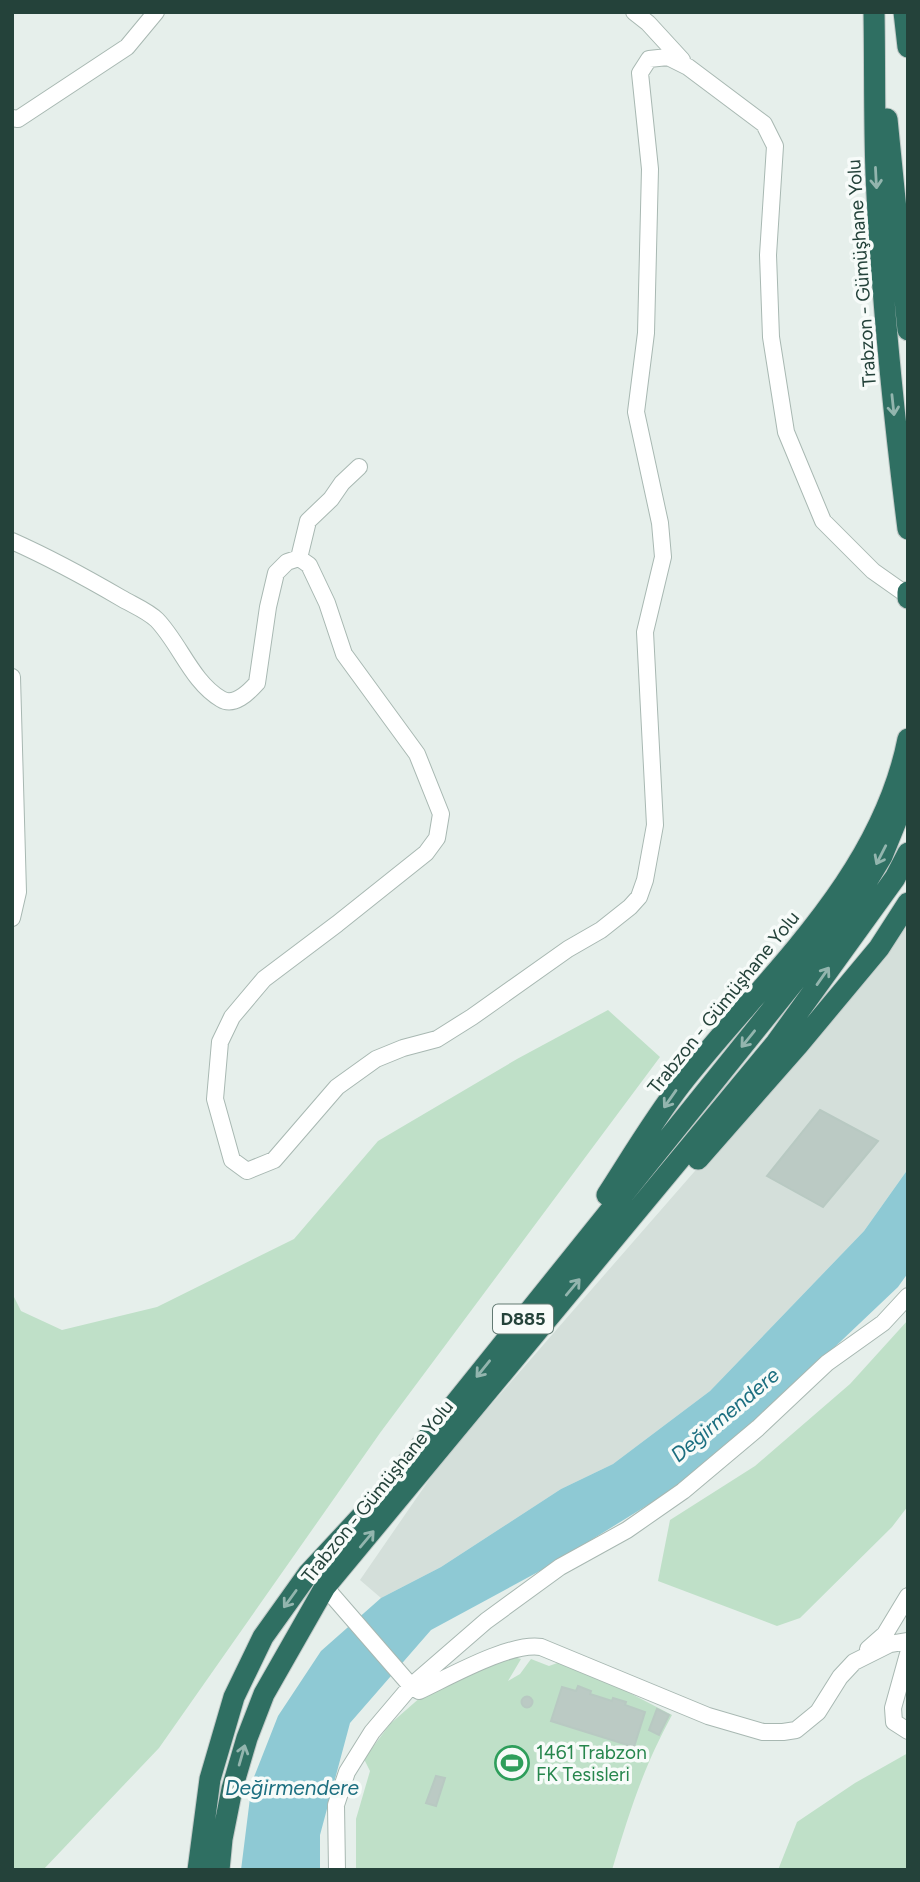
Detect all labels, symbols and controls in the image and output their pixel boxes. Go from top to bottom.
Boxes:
street label: Trabzon - Gümüşhane Yolu [842,158,881,387]
one-way arrow [870,167,883,190]
one-way arrow [887,394,900,416]
one-way arrow [874,844,888,865]
street label: Trabzon - Gümüşhane Yolu [643,907,804,1098]
one-way arrow [816,967,830,986]
one-way arrow [741,1029,756,1047]
one-way arrow [663,1089,677,1108]
one-way arrow [566,1279,581,1297]
road number: D885 [493,1304,553,1334]
one-way arrow [475,1359,490,1377]
water label: Değirmendere [665,1362,784,1467]
street label: Trabzon - Gümüşhane Yolu [297,1396,458,1587]
one-way arrow [359,1530,375,1548]
one-way arrow [283,1589,297,1608]
place label: 1461 Trabzon FK Tesisleri [536,1741,647,1786]
one-way arrow [236,1744,249,1766]
sports icon: 1461 Trabzon FK Tesisleri [493,1744,531,1782]
water label: Değirmendere [225,1775,359,1800]

